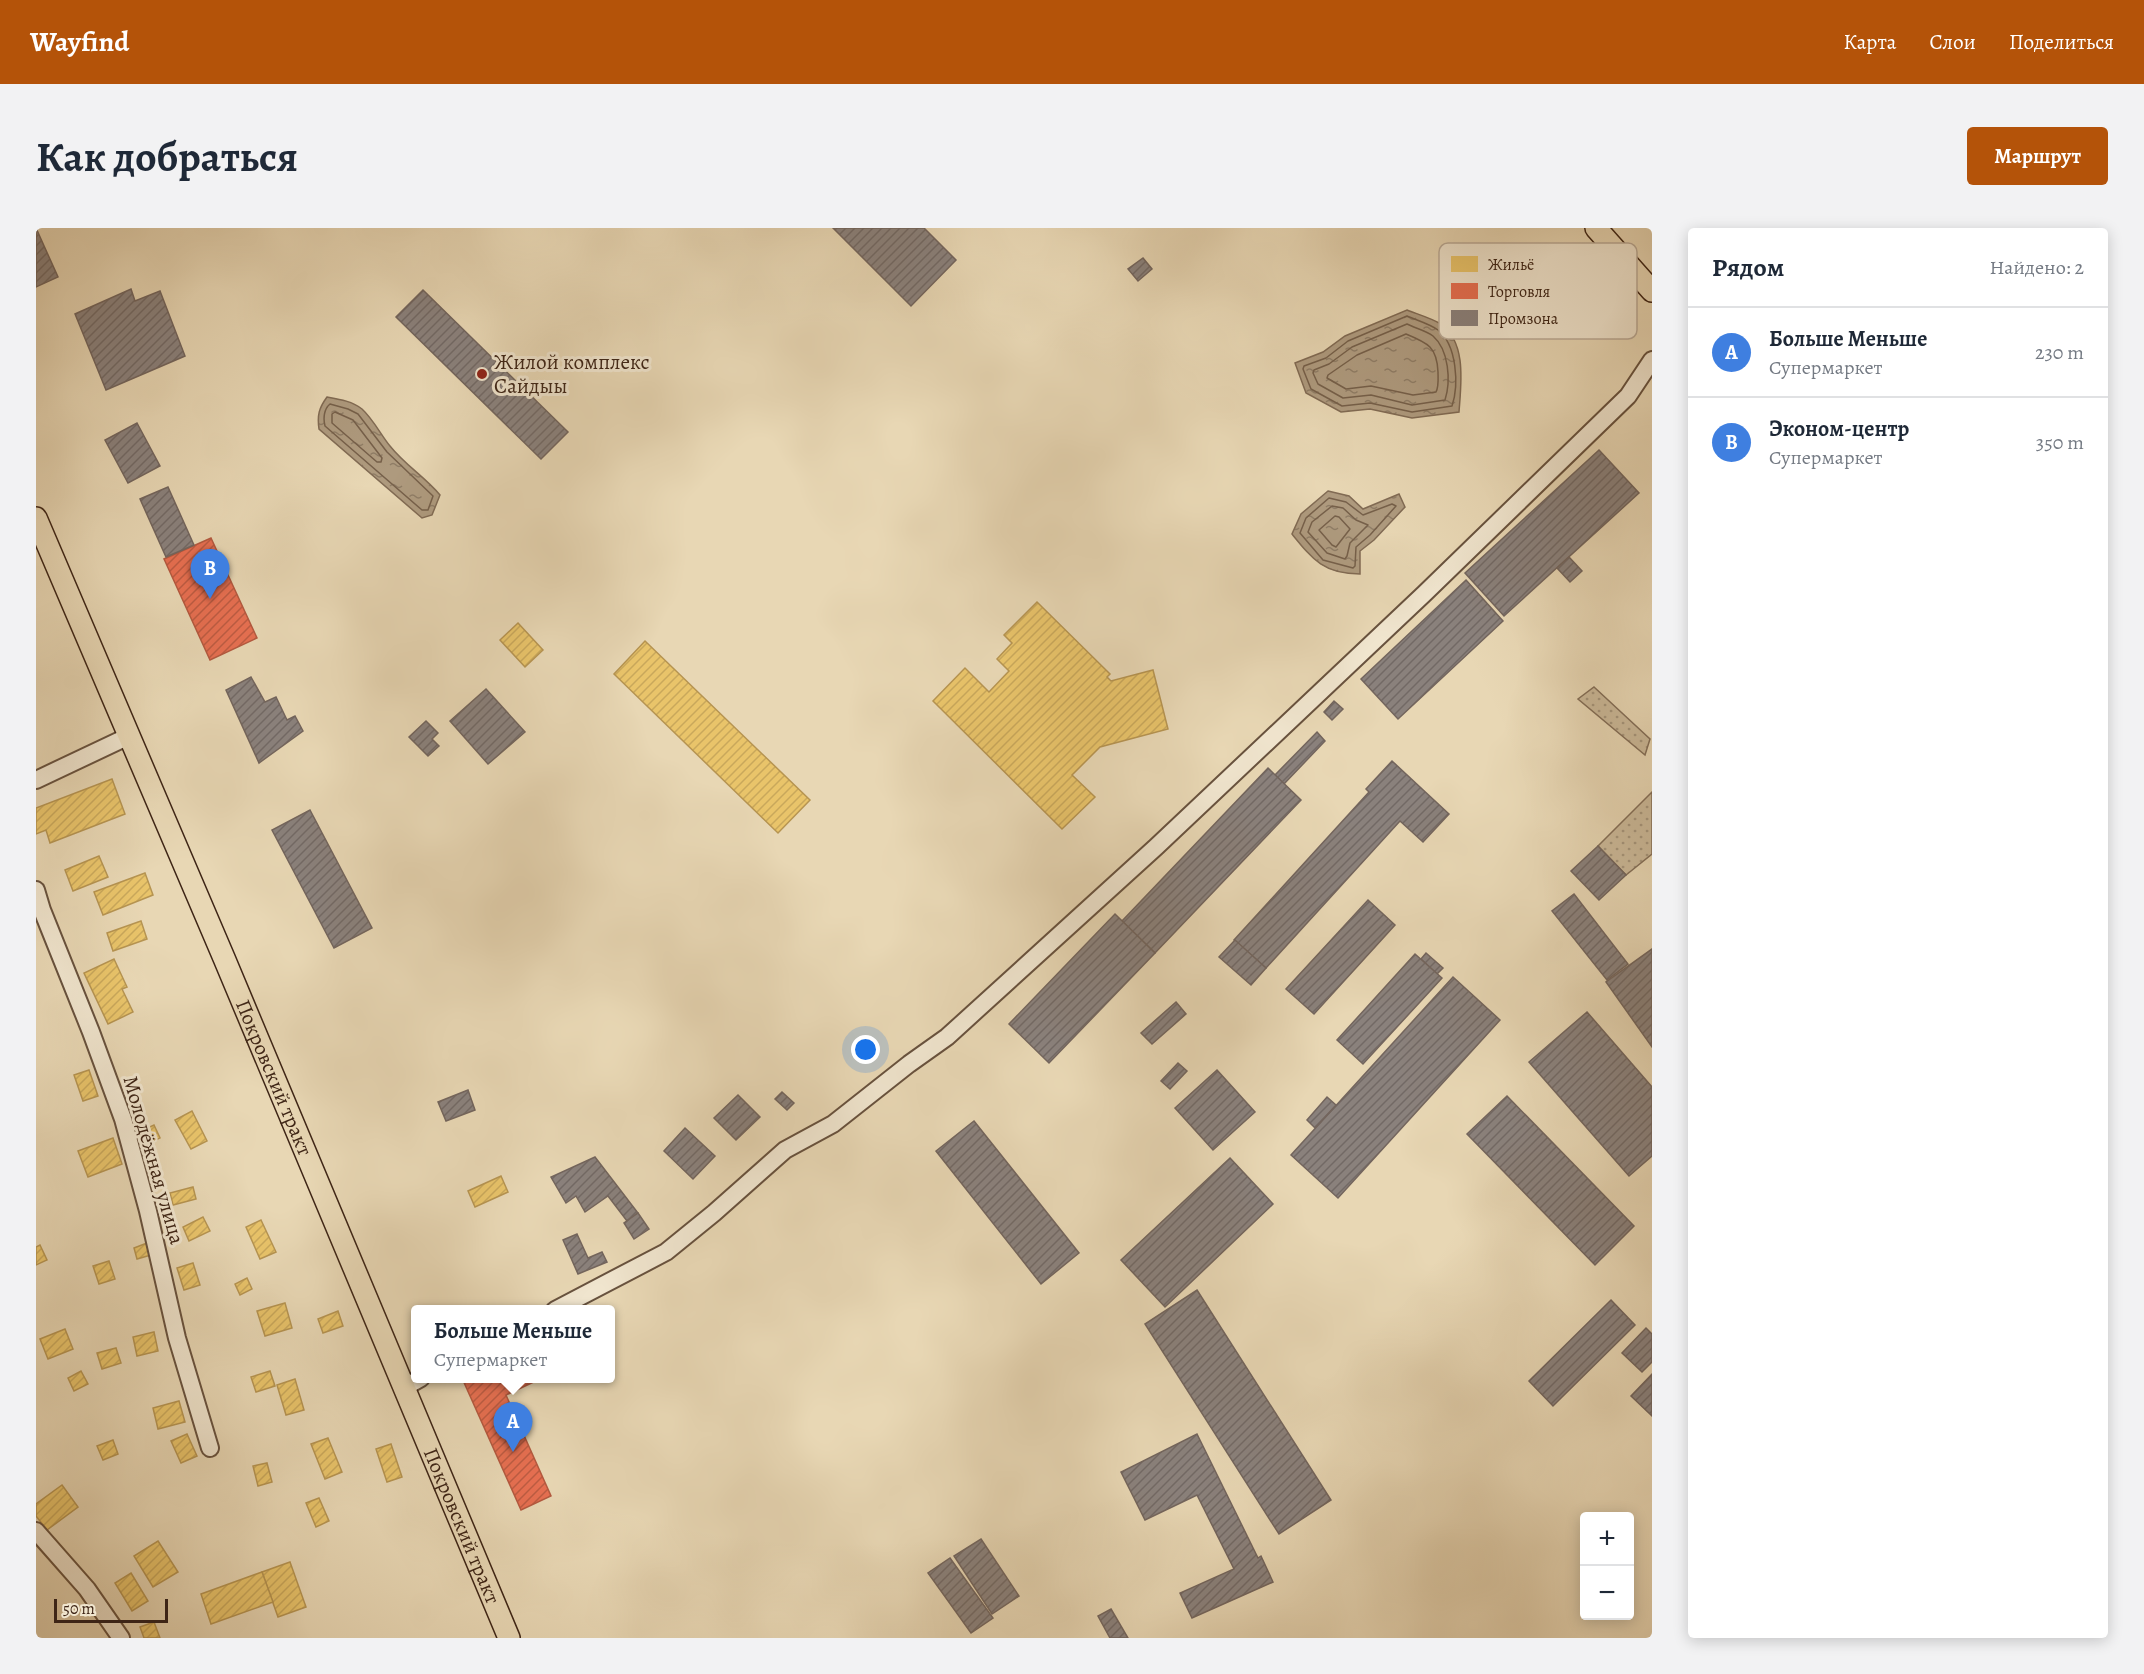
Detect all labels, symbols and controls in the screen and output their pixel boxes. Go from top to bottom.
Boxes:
text: Wayfind [30,23,129,61]
text: Карта [1843,28,1896,56]
text: Слои [1929,28,1976,56]
text: Поделиться [2009,28,2114,56]
button: Маршрут [1967,127,2108,185]
text: Как добраться [36,128,298,185]
legend [1439,243,1637,339]
text: Рядом [1712,250,1784,285]
text: Жильё [1488,254,1534,276]
text: Найдено: 2 [1989,254,2084,281]
text: Торговля [1488,281,1551,303]
text: Промзона [1488,308,1559,330]
text: Больше Меньше [1769,324,1927,354]
text: A [1725,339,1738,366]
text: 230 m [2035,339,2084,366]
place label: Жилой комплекс Сайдыы [494,348,650,400]
text: Супермаркет [1769,354,1883,381]
marker: Жилой комплекс Сайдыы [475,367,489,381]
text: Эконом-центр [1769,414,1909,444]
text: B [1725,429,1738,456]
text: 350 m [2036,429,2084,456]
text: Супермаркет [1769,444,1883,471]
pin: B [190,550,230,599]
street label: Покровский тракт [229,995,319,1160]
your location [851,1035,880,1064]
street label: Молодёжная улица [117,1072,192,1248]
popup [411,1305,615,1383]
text: Больше Меньше [434,1316,592,1346]
text: Супермаркет [434,1346,547,1373]
pin: A [494,1402,532,1452]
street label: Покровский тракт [417,1443,507,1608]
map controls [1580,1512,1634,1620]
button: + [1580,1512,1634,1566]
button: − [1580,1566,1634,1620]
scale bar [54,1596,168,1624]
text: 50 m [63,1598,95,1620]

